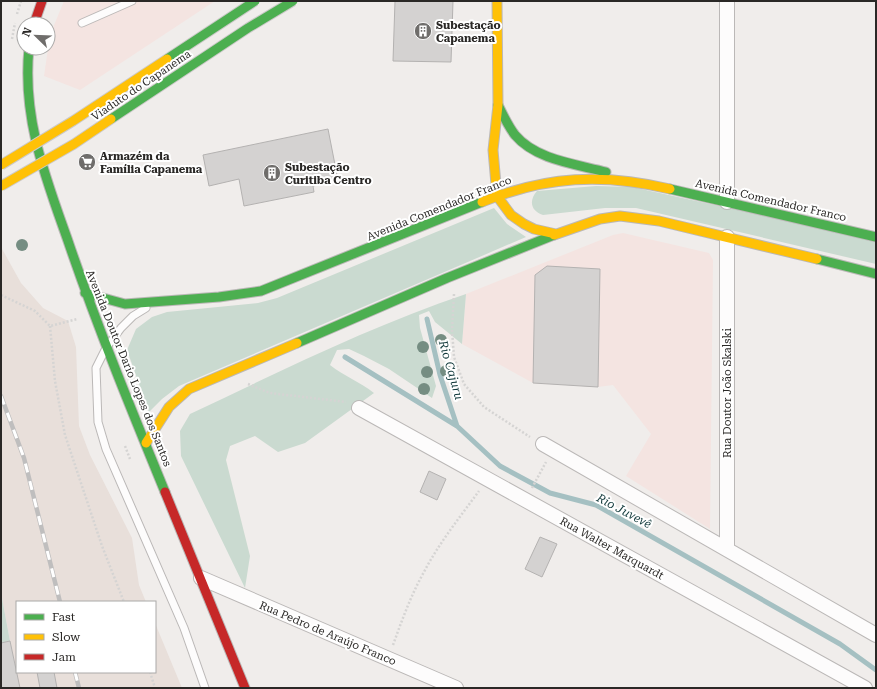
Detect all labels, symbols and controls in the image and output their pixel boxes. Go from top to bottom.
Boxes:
north arrow [16,16,56,56]
place label: Subestação Capanema [436,19,501,45]
building icon: Subestação Capanema [413,21,433,41]
text: N [20,25,35,39]
street label: Viaduto do Capanema [89,47,193,124]
place label: Armazém da Família Capanema [100,150,203,176]
supermarket icon: Armazém da Família Capanema [77,152,97,172]
place label: Subestação Curitiba Centro [285,161,372,187]
building icon: Subestação Curitiba Centro [262,163,282,183]
street label: Avenida Comendador Franco [365,173,514,243]
street label: Avenida Comendador Franco [694,177,848,224]
street label: Avenida Doutor Dario Lopes dos Santos [83,268,174,468]
street label: Rua Doutor João Skalski [721,328,734,458]
water label: Rio Cajuru [436,338,466,401]
water label: Rio Juvevê [593,490,654,531]
street label: Rua Walter Marquardt [558,514,666,582]
street label: Rua Pedro de Araújo Franco [257,599,398,668]
legend [16,601,156,673]
text: Fast [52,610,76,624]
text: Slow [52,630,80,644]
text: Jam [52,650,76,664]

